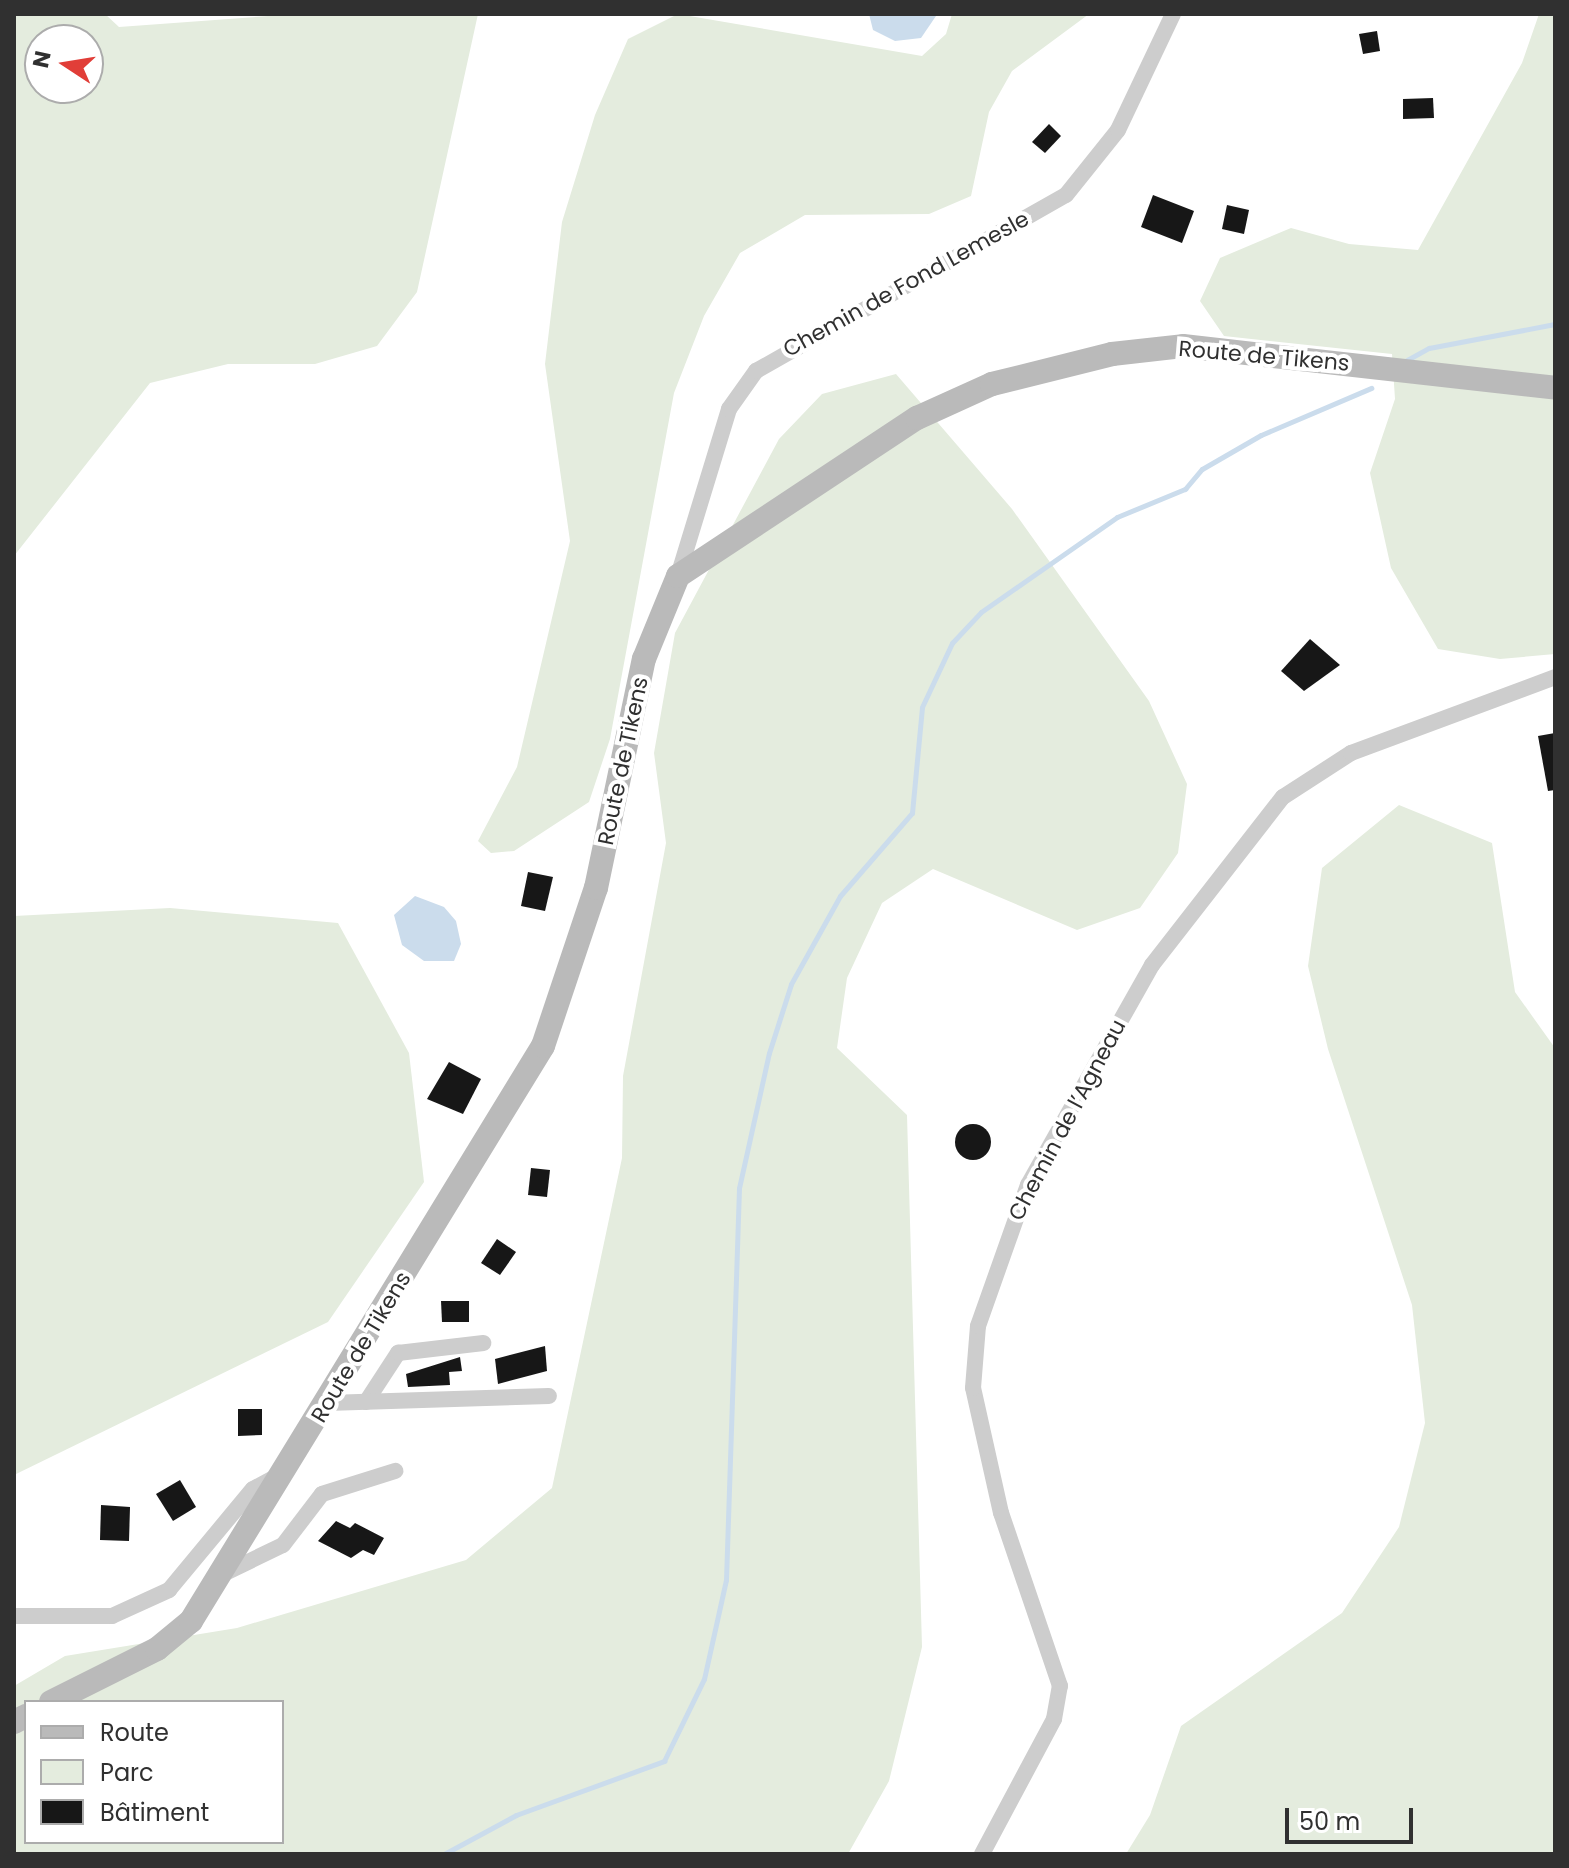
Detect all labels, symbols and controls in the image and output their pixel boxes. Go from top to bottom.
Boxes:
north arrow [24,24,104,104]
text: N [25,48,59,71]
street label: Chemin de Fond Lemesle [778,205,1034,363]
street label: Route de Tikens [1178,335,1350,377]
street label: Route de Tikens [592,674,654,848]
street label: Chemin de l’Agneau [1003,1015,1131,1225]
street label: Route de Tikens [306,1267,416,1427]
legend [24,1700,284,1844]
text: Route [100,1716,169,1749]
text: Parc [100,1756,154,1789]
scale bar [1289,1792,1417,1842]
text: Bâtiment [100,1796,209,1829]
text: 50 m [1299,1805,1360,1838]

